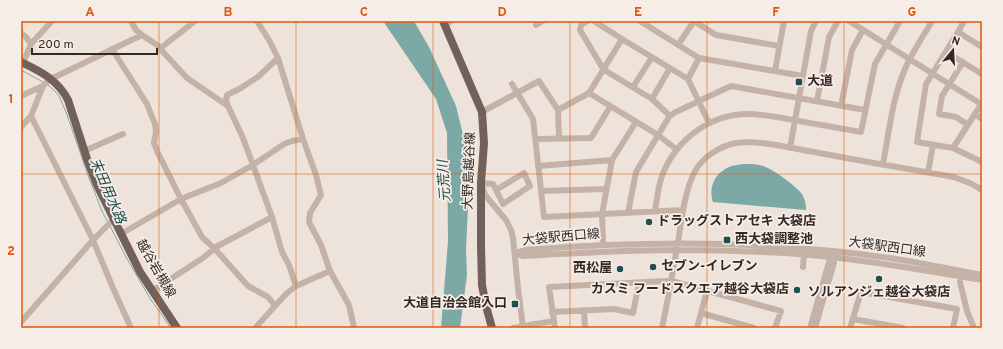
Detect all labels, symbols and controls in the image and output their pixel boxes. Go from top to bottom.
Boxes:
text: A [85,5,95,21]
text: B [224,5,233,21]
text: C [360,5,368,21]
text: D [497,5,507,21]
text: E [634,5,642,21]
text: F [772,5,780,21]
text: G [908,5,917,21]
scale bar [32,30,157,56]
north arrow [933,30,973,70]
text: N [950,34,962,49]
text: 200 m [38,37,74,53]
place label: 大道 [807,73,833,90]
marker: 大道 [794,77,804,87]
text: 1 [8,92,14,108]
street label: 大野島越谷線 [460,132,479,210]
water label: 末田用水路 [86,155,129,227]
water label: 元荒川 [435,157,455,203]
place label: ドラッグストアセキ 大袋店 [657,213,816,230]
marker: ドラッグストアセキ 大袋店 [644,217,654,227]
street label: 大袋駅西口線 [521,226,601,249]
place label: 西大袋調整池 [735,231,813,248]
street label: 大袋駅西口線 [847,234,927,261]
marker: 西大袋調整池 [722,235,732,245]
street label: 越谷岩槻線 [132,236,179,301]
text: 2 [7,244,15,260]
place label: セブン-イレブン [661,258,757,275]
place label: 西松屋 [573,261,612,277]
marker: セブン-イレブン [648,262,658,272]
marker: 西松屋 [615,264,625,274]
marker: ソルアンジェ越谷大袋店 [874,274,884,284]
place label: カスミ フードスクエア越谷大袋店 [591,281,789,298]
place label: ソルアンジェ越谷大袋店 [808,284,950,301]
marker: カスミ フードスクエア越谷大袋店 [792,285,802,295]
place label: 大道自治会館入口 [403,295,507,312]
marker: 大道自治会館入口 [510,299,520,309]

